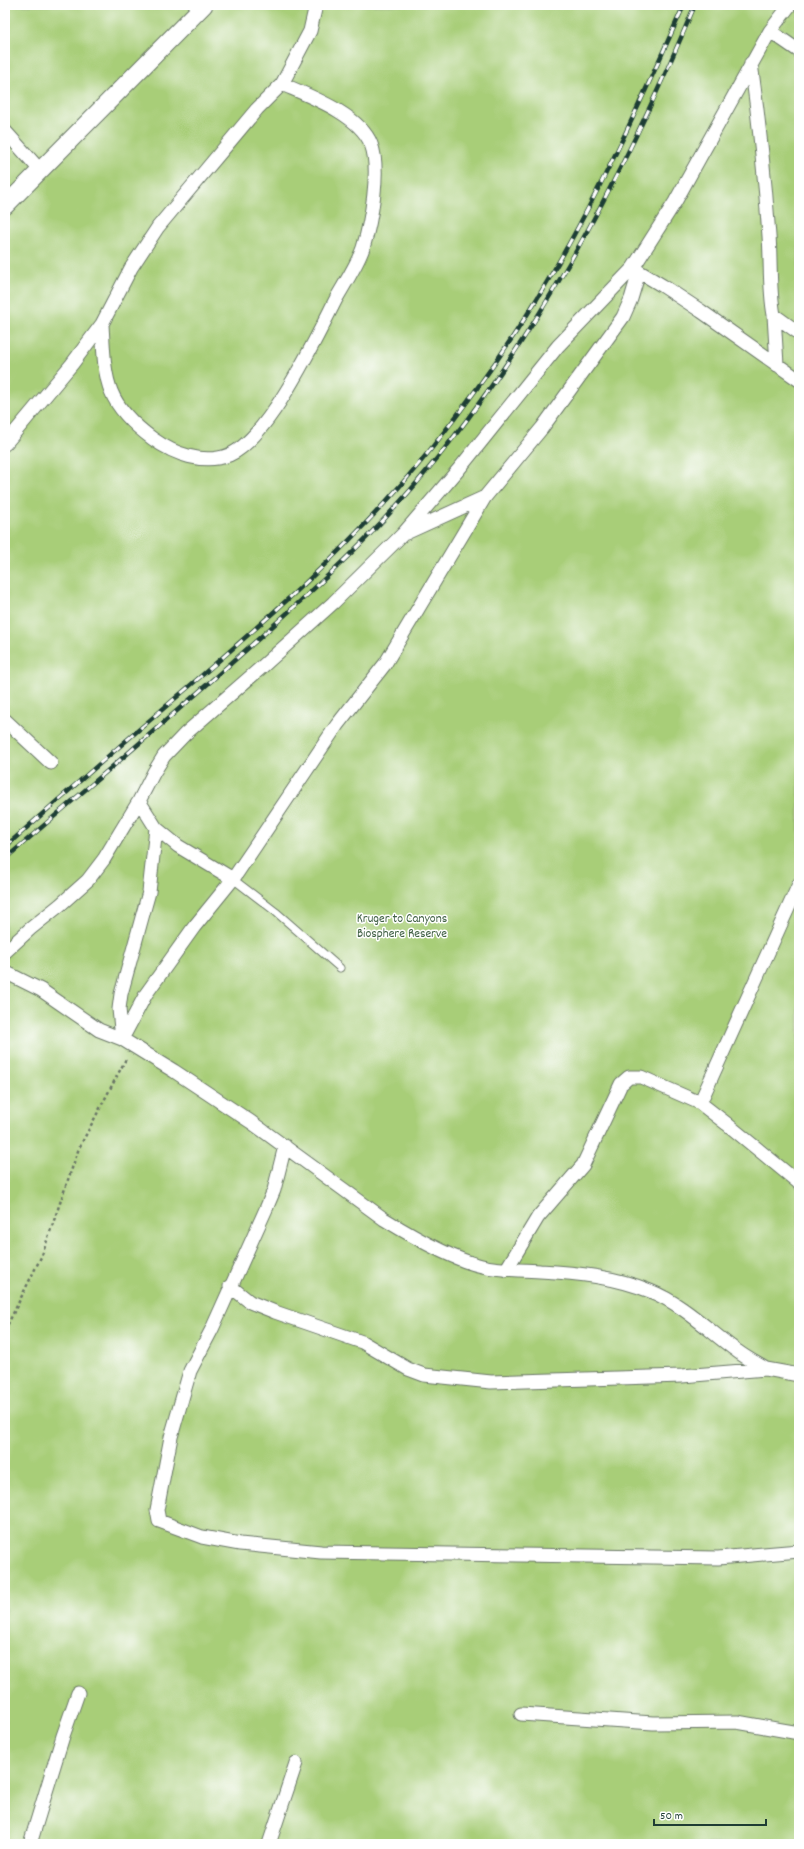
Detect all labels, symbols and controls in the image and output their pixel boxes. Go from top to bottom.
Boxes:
park label: Kruger to Canyons Biosphere Reserve [357,910,447,944]
scale bar [654,1801,766,1827]
text: 50 m [660,1808,683,1825]

